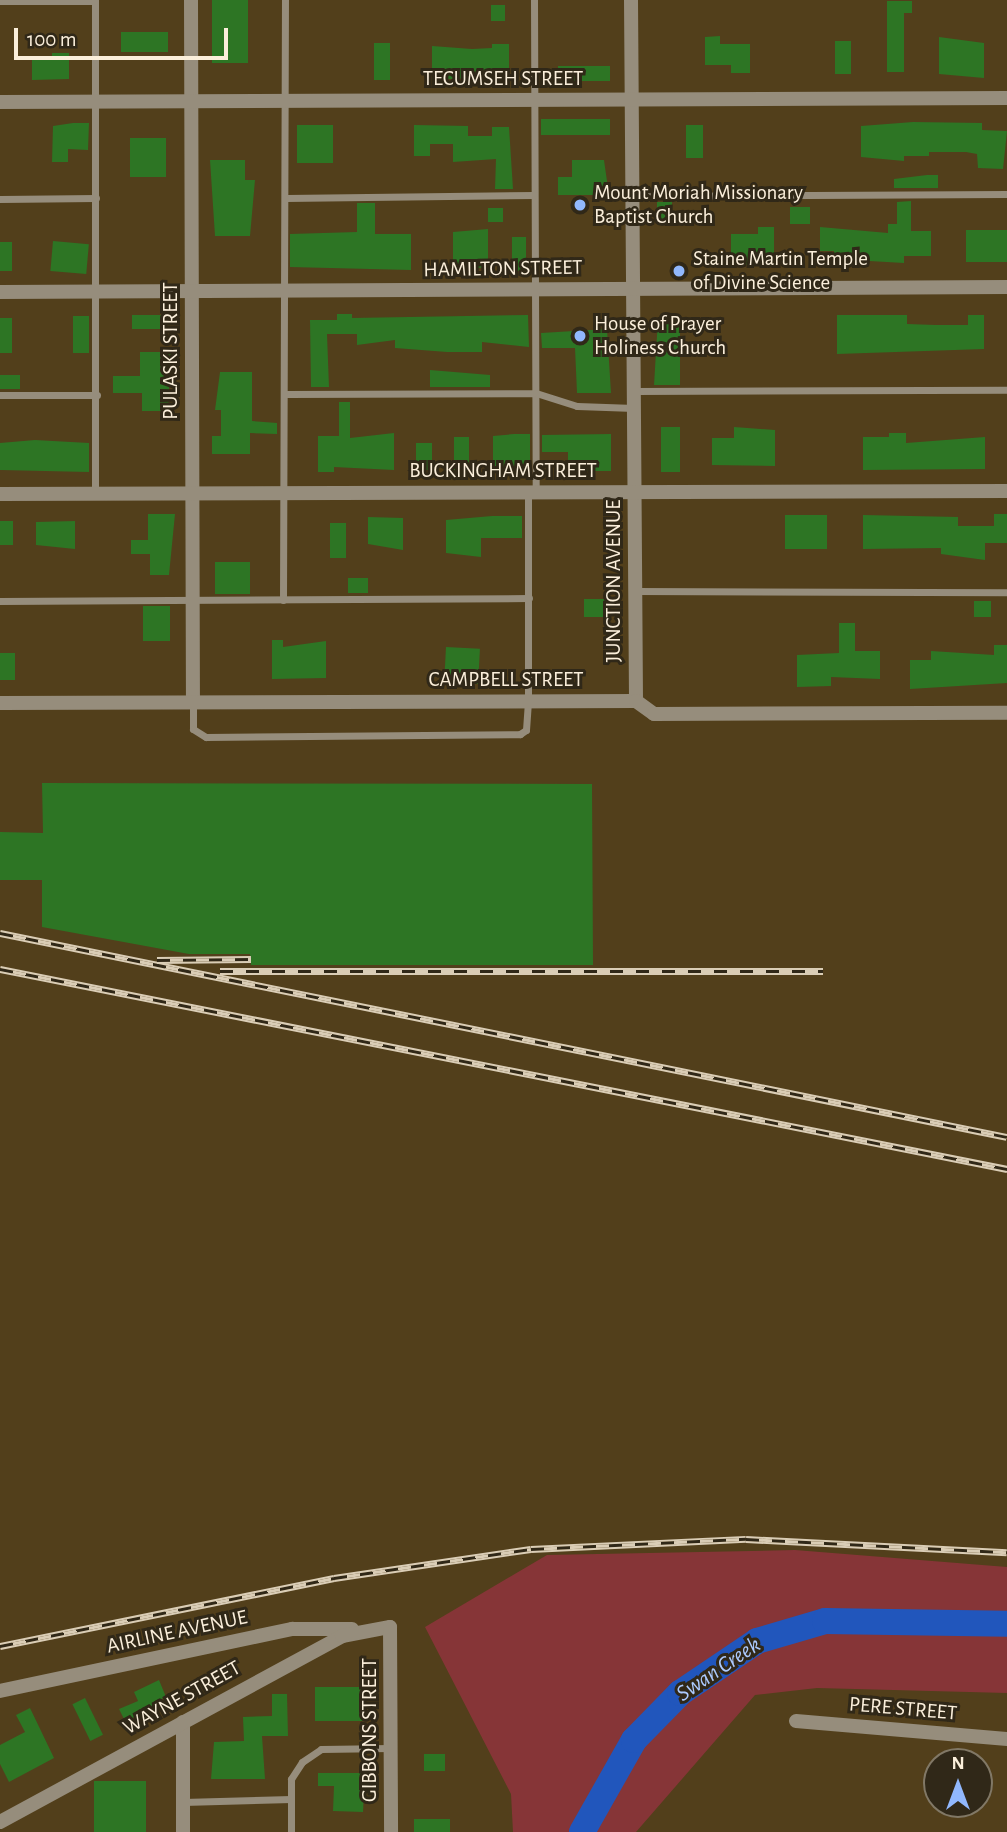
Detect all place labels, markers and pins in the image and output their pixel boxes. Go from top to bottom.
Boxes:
place label: Mount Moriah Missionary Baptist Church [594,180,803,230]
marker: Mount Moriah Missionary Baptist Church [572,197,588,213]
place label: Staine Martin Temple of Divine Science [693,246,868,296]
marker: Staine Martin Temple of Divine Science [671,263,687,279]
place label: House of Prayer Holiness Church [594,311,726,361]
marker: House of Prayer Holiness Church [572,328,588,344]

